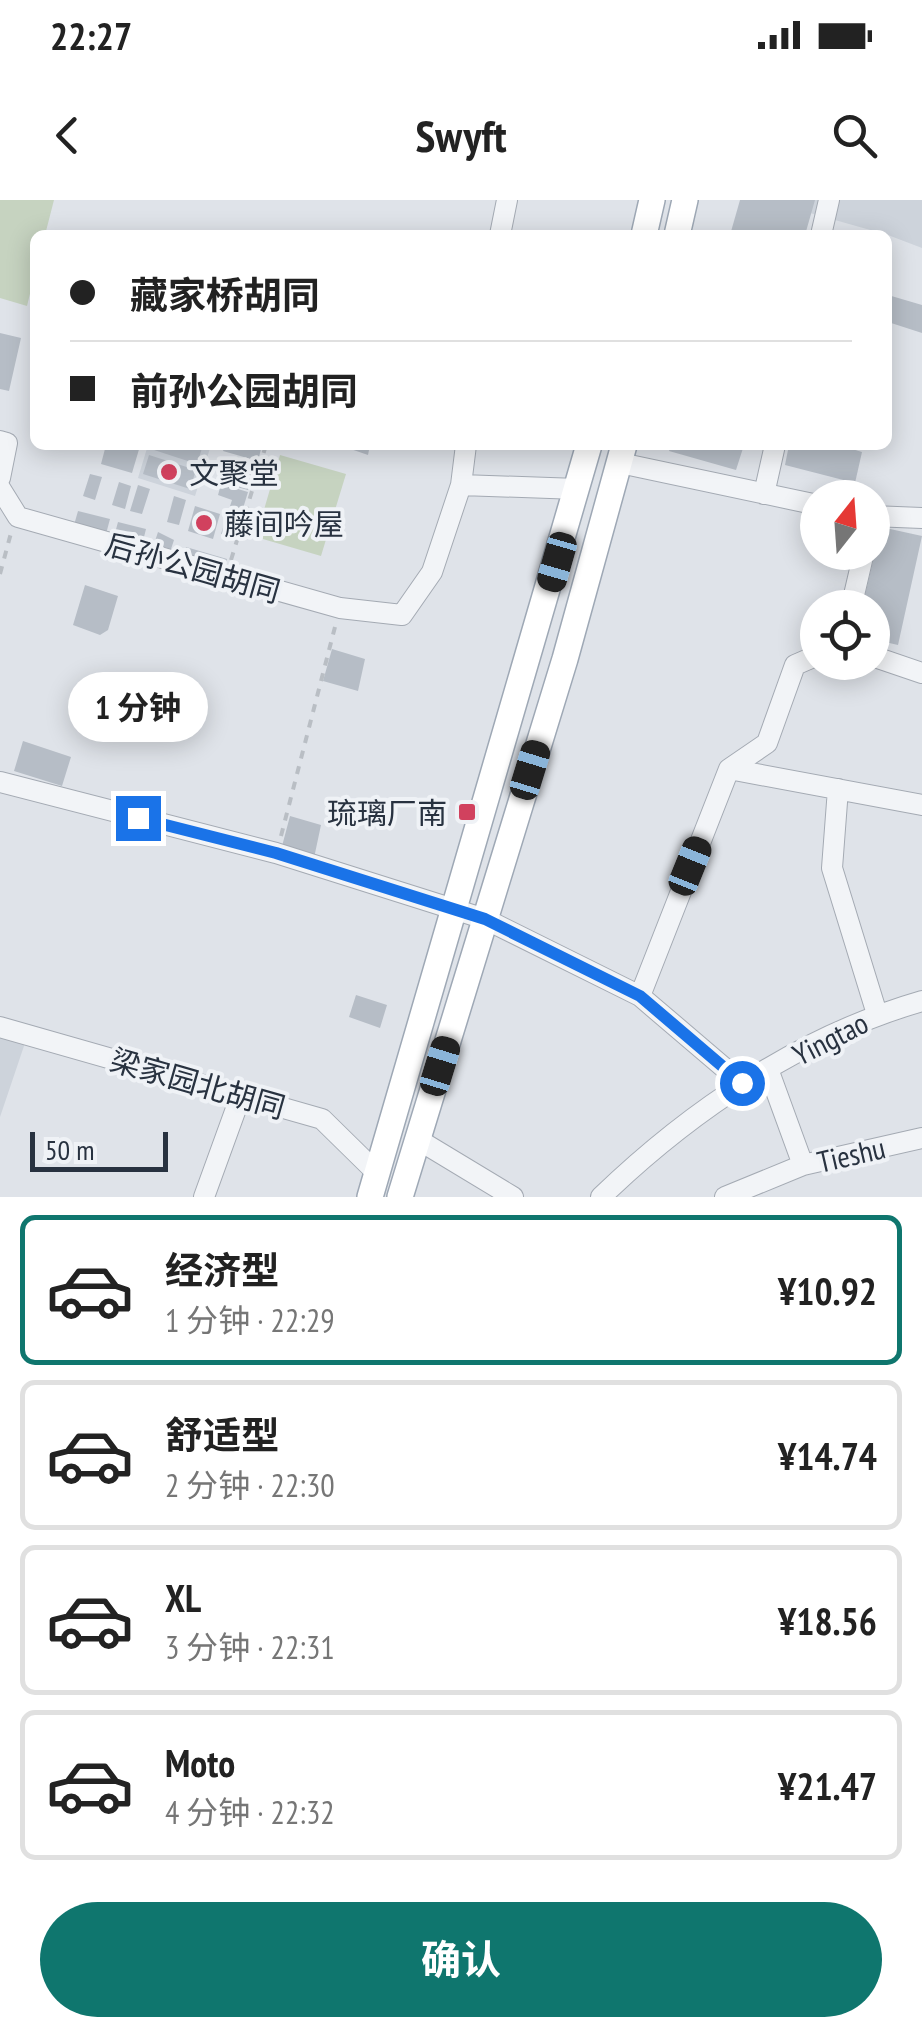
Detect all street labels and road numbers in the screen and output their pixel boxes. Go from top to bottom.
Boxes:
street label: 后孙公园胡同 [101,523,285,611]
street label: Yingtao [786,1003,874,1073]
street label: 梁家园北胡同 [106,1039,290,1127]
street label: Tieshu [813,1127,889,1181]

